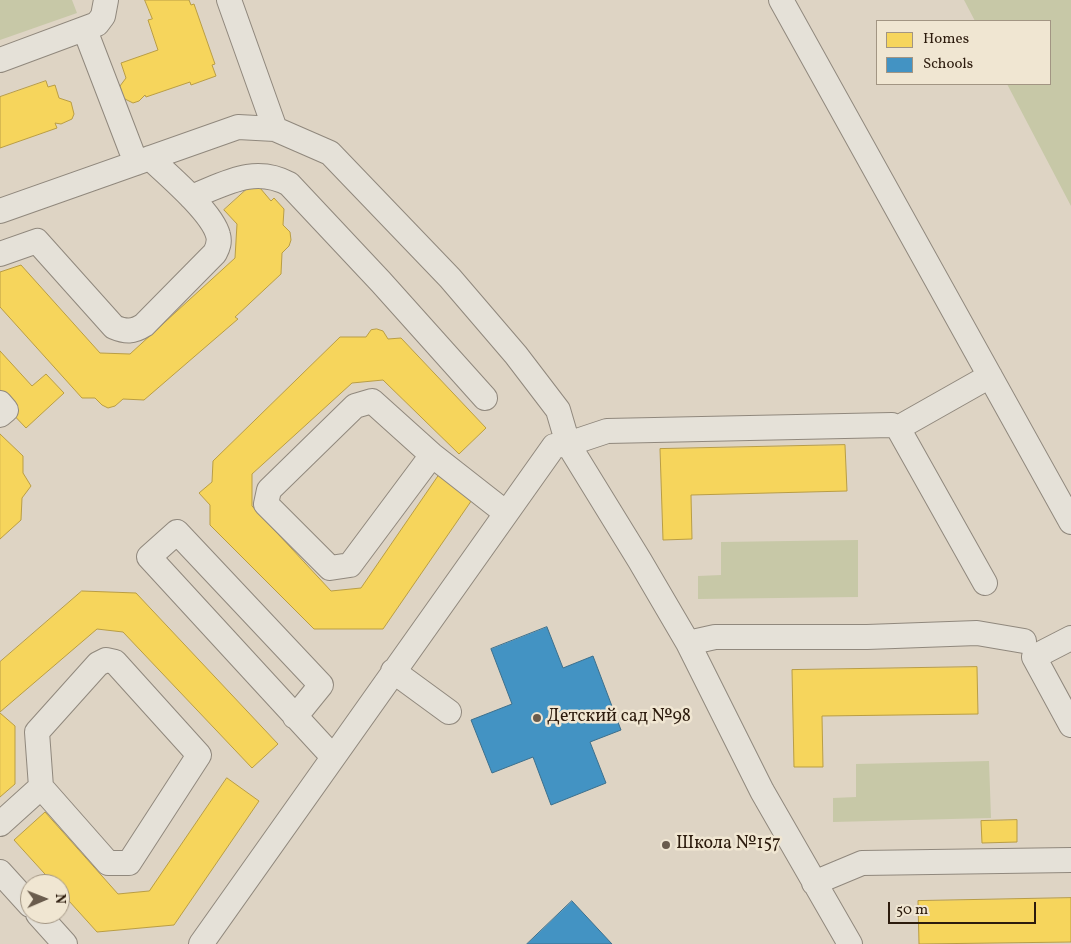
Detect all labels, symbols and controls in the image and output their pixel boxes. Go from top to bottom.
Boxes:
legend [876,20,1051,85]
text: Homes [923,29,969,50]
text: Schools [923,54,973,75]
place label: Детский сад №98 [547,707,691,729]
marker: Детский сад №98 [531,712,543,724]
place label: Школа №157 [676,834,781,856]
marker: Школа №157 [660,839,672,851]
north arrow [20,874,70,924]
scale bar [891,892,1038,924]
text: N [50,893,69,904]
text: 50 m [896,900,928,921]

